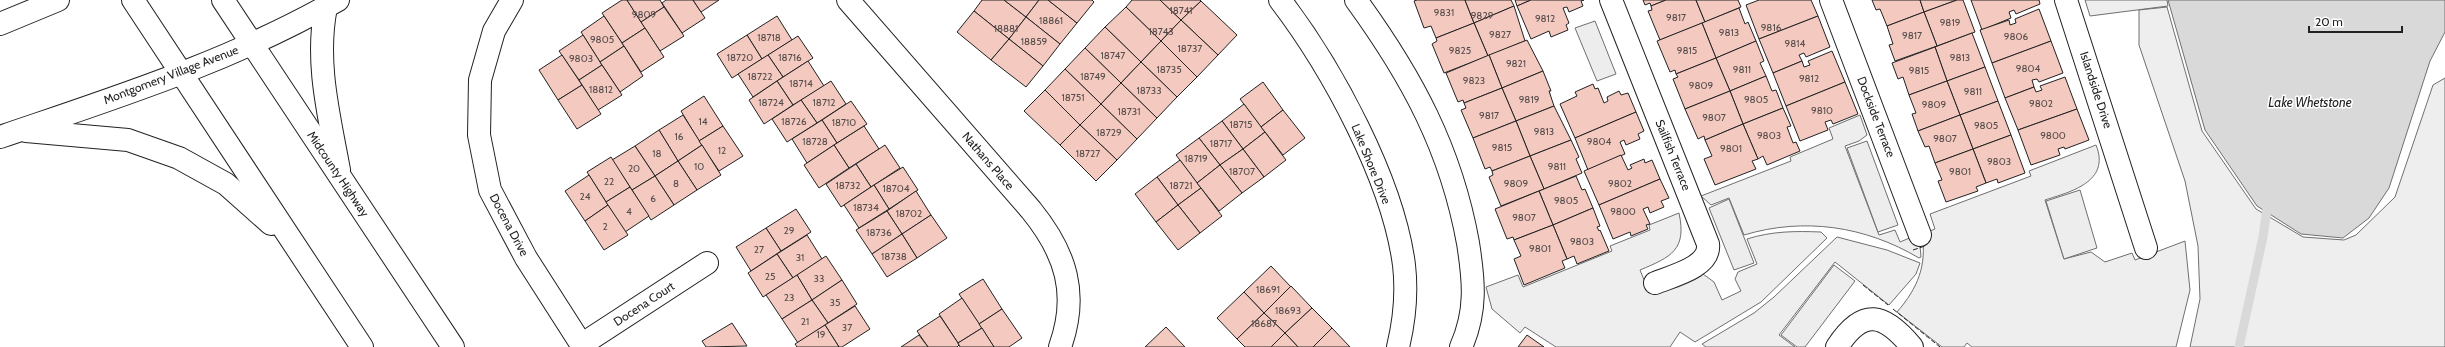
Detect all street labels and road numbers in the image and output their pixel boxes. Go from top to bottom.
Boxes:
street label: Montgomery Village Avenue [101,42,240,107]
street label: Islandside Drive [2077,50,2116,130]
street label: Dockside Terrace [1854,74,1899,159]
street label: Sailfish Terrace [1652,117,1695,192]
street label: Lake Shore Drive [1349,122,1394,206]
street label: Midcounty Highway [304,128,373,219]
street label: Nathans Place [959,129,1018,193]
street label: Docena Drive [487,191,532,259]
street label: Docena Court [610,278,677,329]

